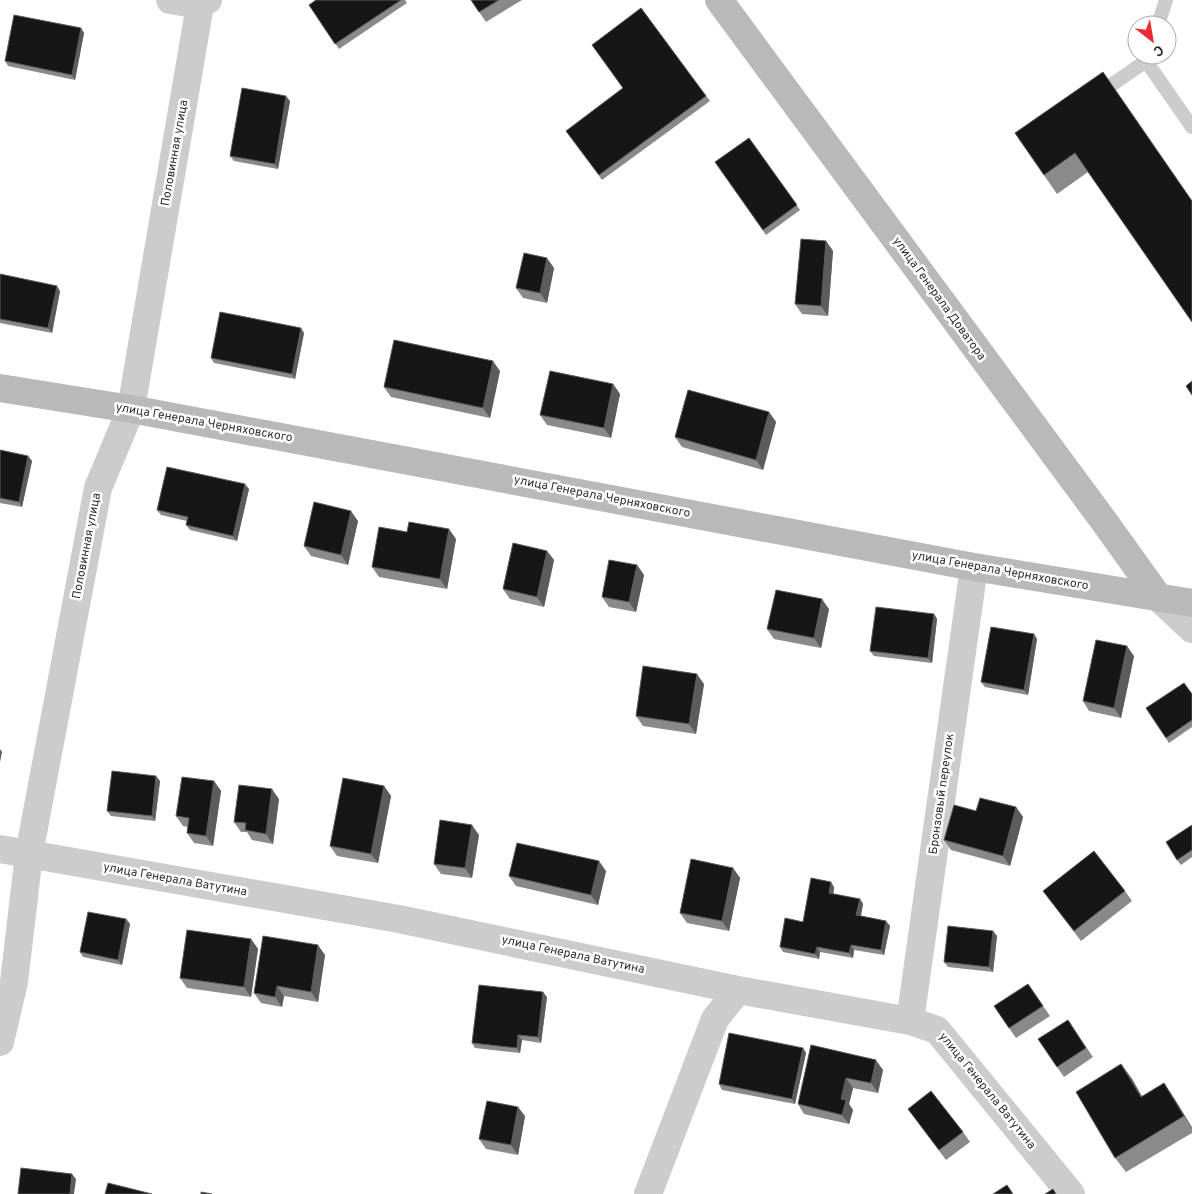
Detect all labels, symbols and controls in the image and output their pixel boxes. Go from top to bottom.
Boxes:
north arrow [1127,15,1177,65]
text: С [1150,40,1166,59]
street label: Половинная улица [158,99,192,207]
street label: улица Генерала Доватора [889,234,989,364]
street label: улица Генерала Черняховского [114,400,294,447]
street label: улица Генерала Черняховского [512,472,692,522]
street label: Половинная улица [69,492,105,600]
street label: улица Генерала Черняховского [910,548,1090,595]
street label: Бронзовый переулок [926,732,958,856]
street label: улица Генерала Ватутина [102,859,248,901]
street label: улица Генерала Ватутина [500,932,646,978]
street label: улица Генерала Ватутина [935,1029,1039,1153]

